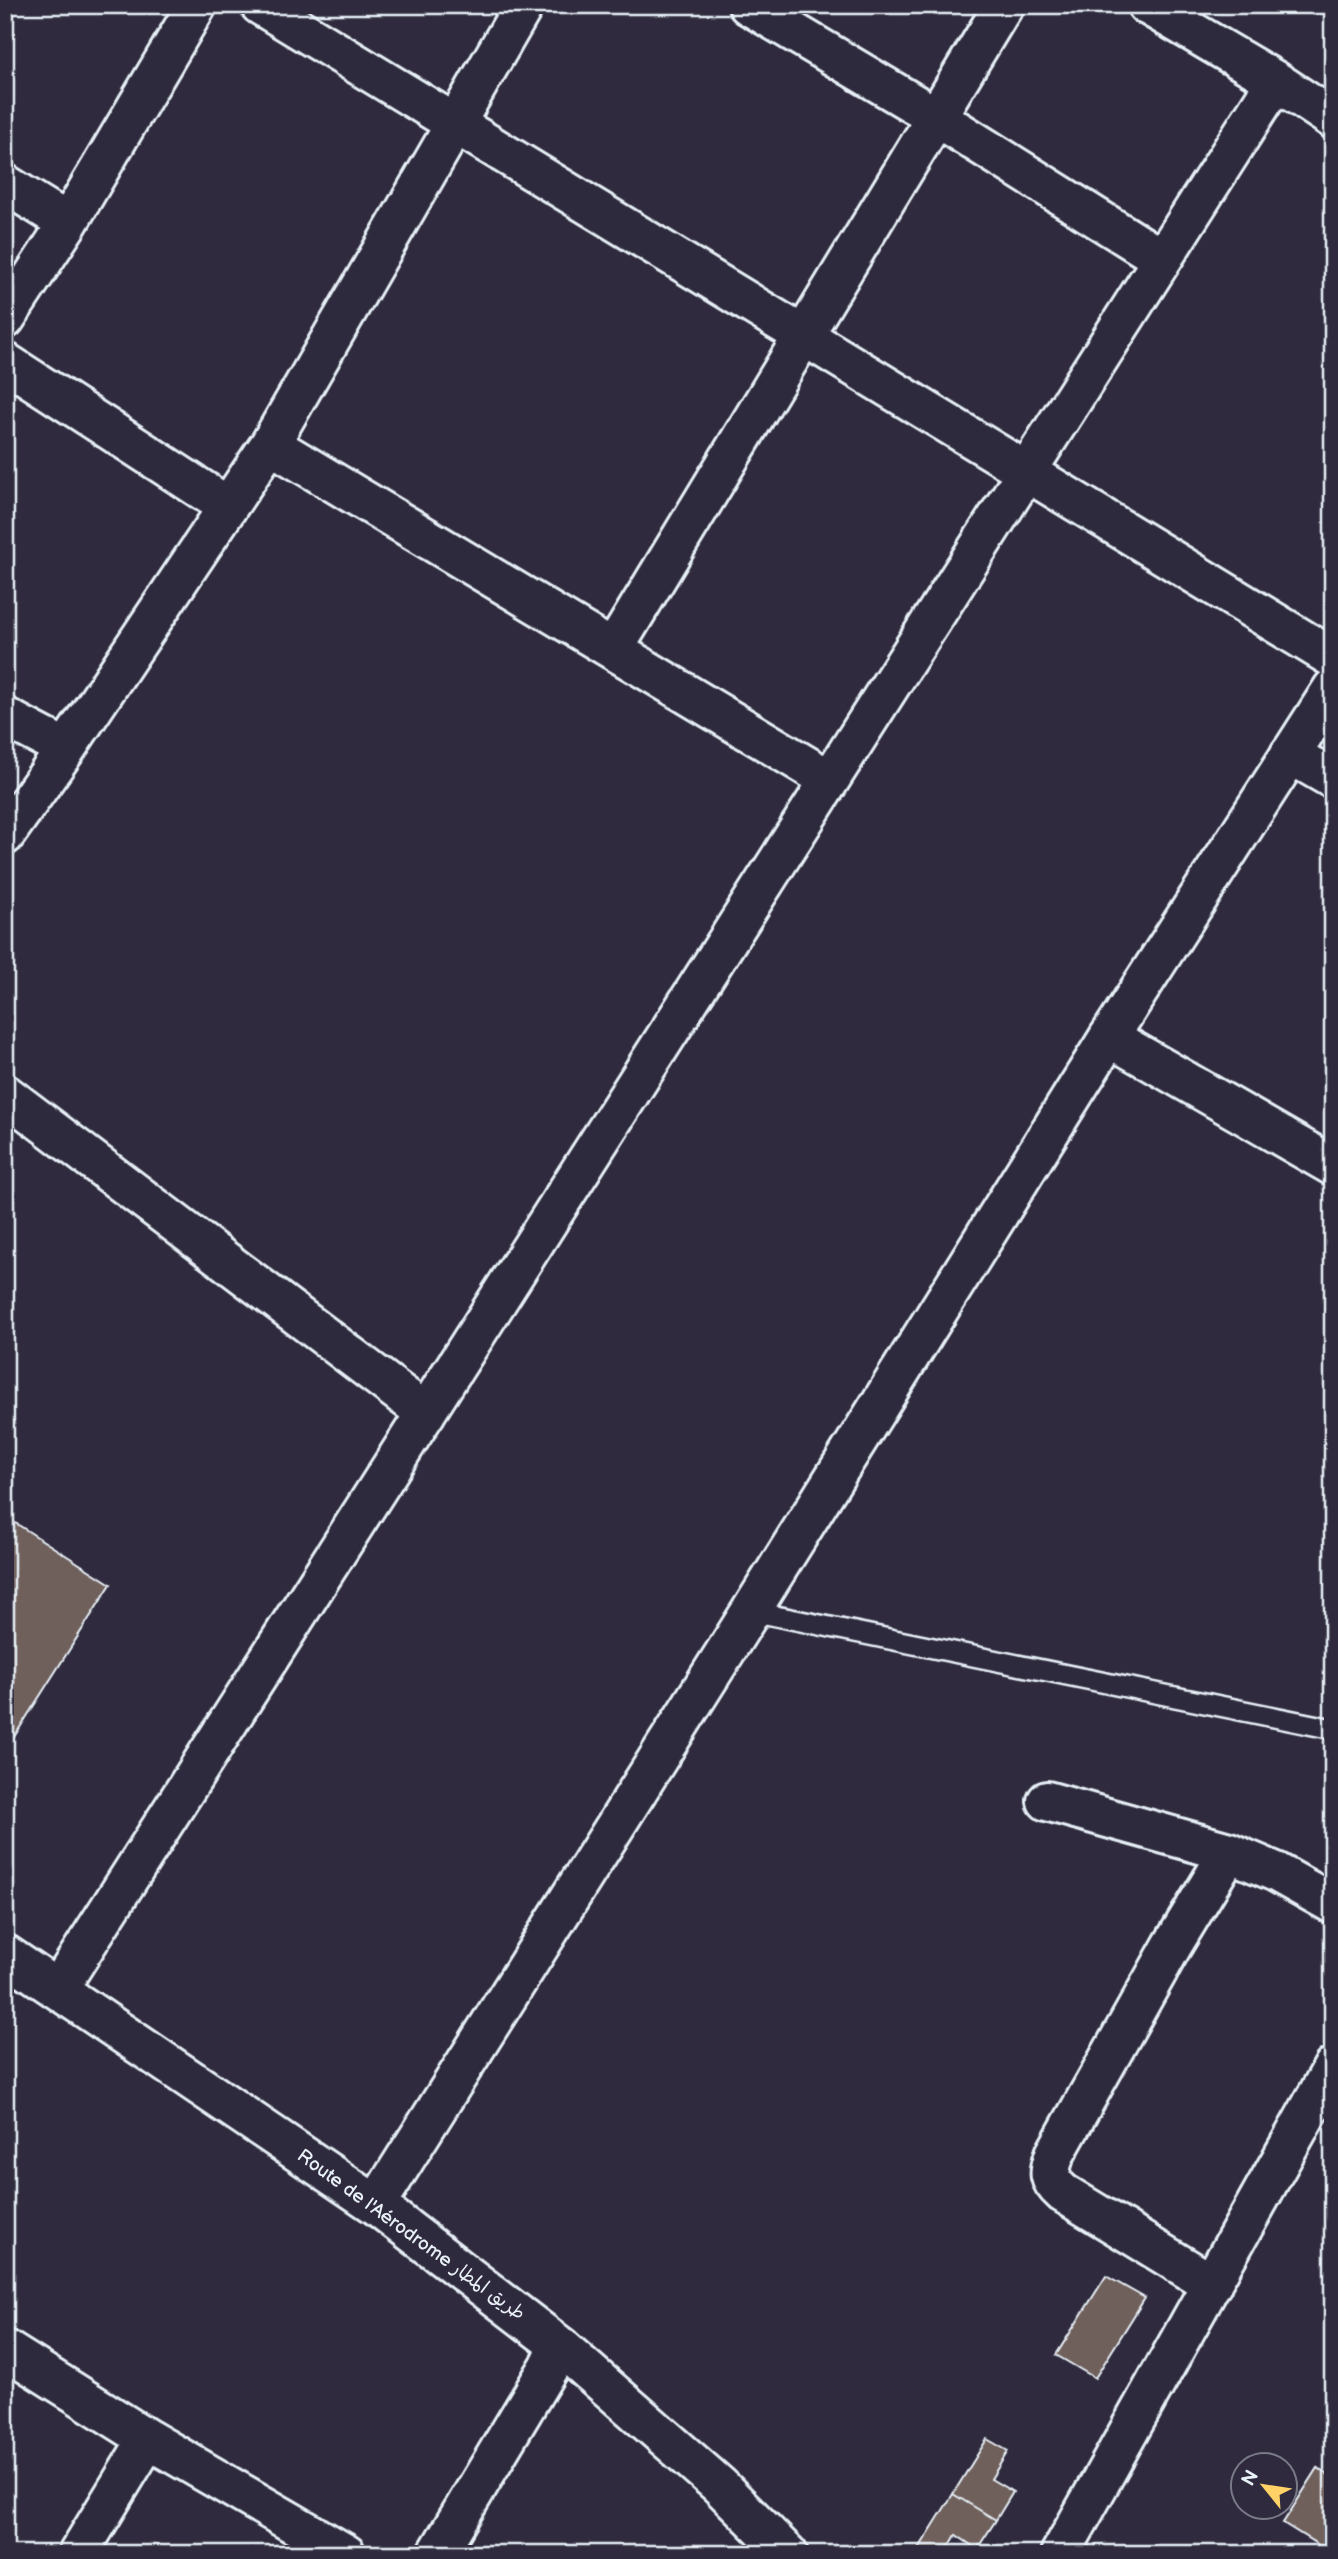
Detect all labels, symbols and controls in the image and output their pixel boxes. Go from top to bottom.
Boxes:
street label: Route de l'Aérodrome طريق المطار [293,2145,529,2325]
north arrow [1230,2450,1300,2520]
text: N [1237,2466,1264,2490]

